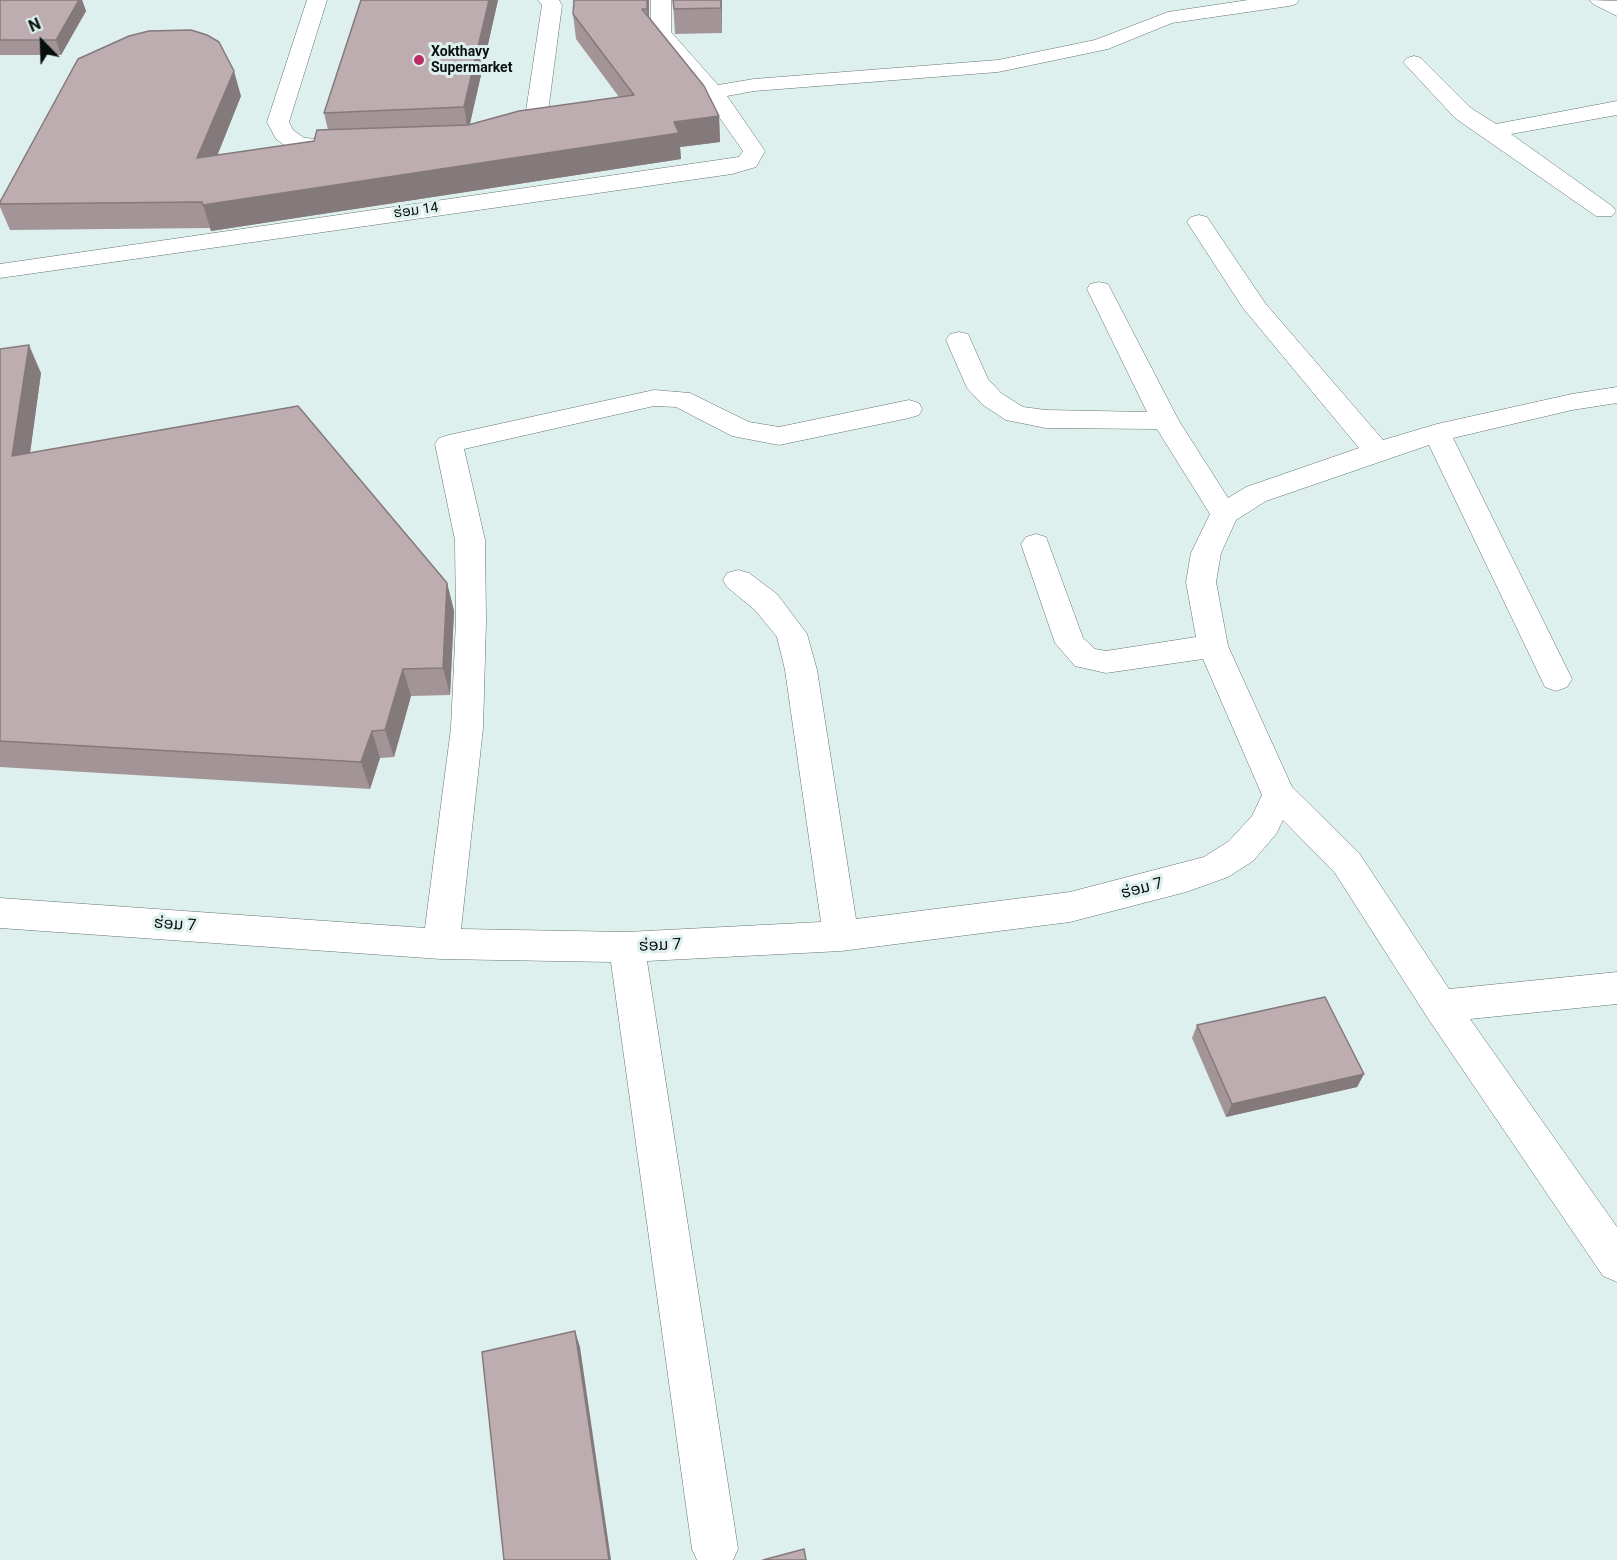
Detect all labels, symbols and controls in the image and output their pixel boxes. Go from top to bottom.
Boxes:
north arrow [12,12,72,72]
text: N [26,14,44,36]
place label: Xokthavy Supermarket [431,44,512,76]
marker: Xokthavy Supermarket [412,53,426,67]
street label: ຮ່ອມ 14 [393,200,439,222]
street label: ຮ່ອມ 7 [1119,874,1165,904]
street label: ຮ່ອມ 7 [153,914,197,936]
street label: ຮ່ອມ 7 [638,936,682,956]

